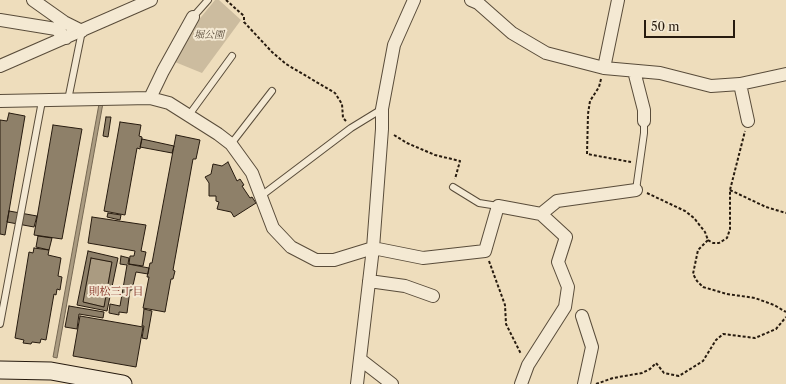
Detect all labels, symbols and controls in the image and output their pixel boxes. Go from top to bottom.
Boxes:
scale bar [646,12,737,38]
text: 50 m [651,19,680,34]
park label: 堀公園 [194,29,224,41]
district label: 則松三丁目 [89,285,143,299]

